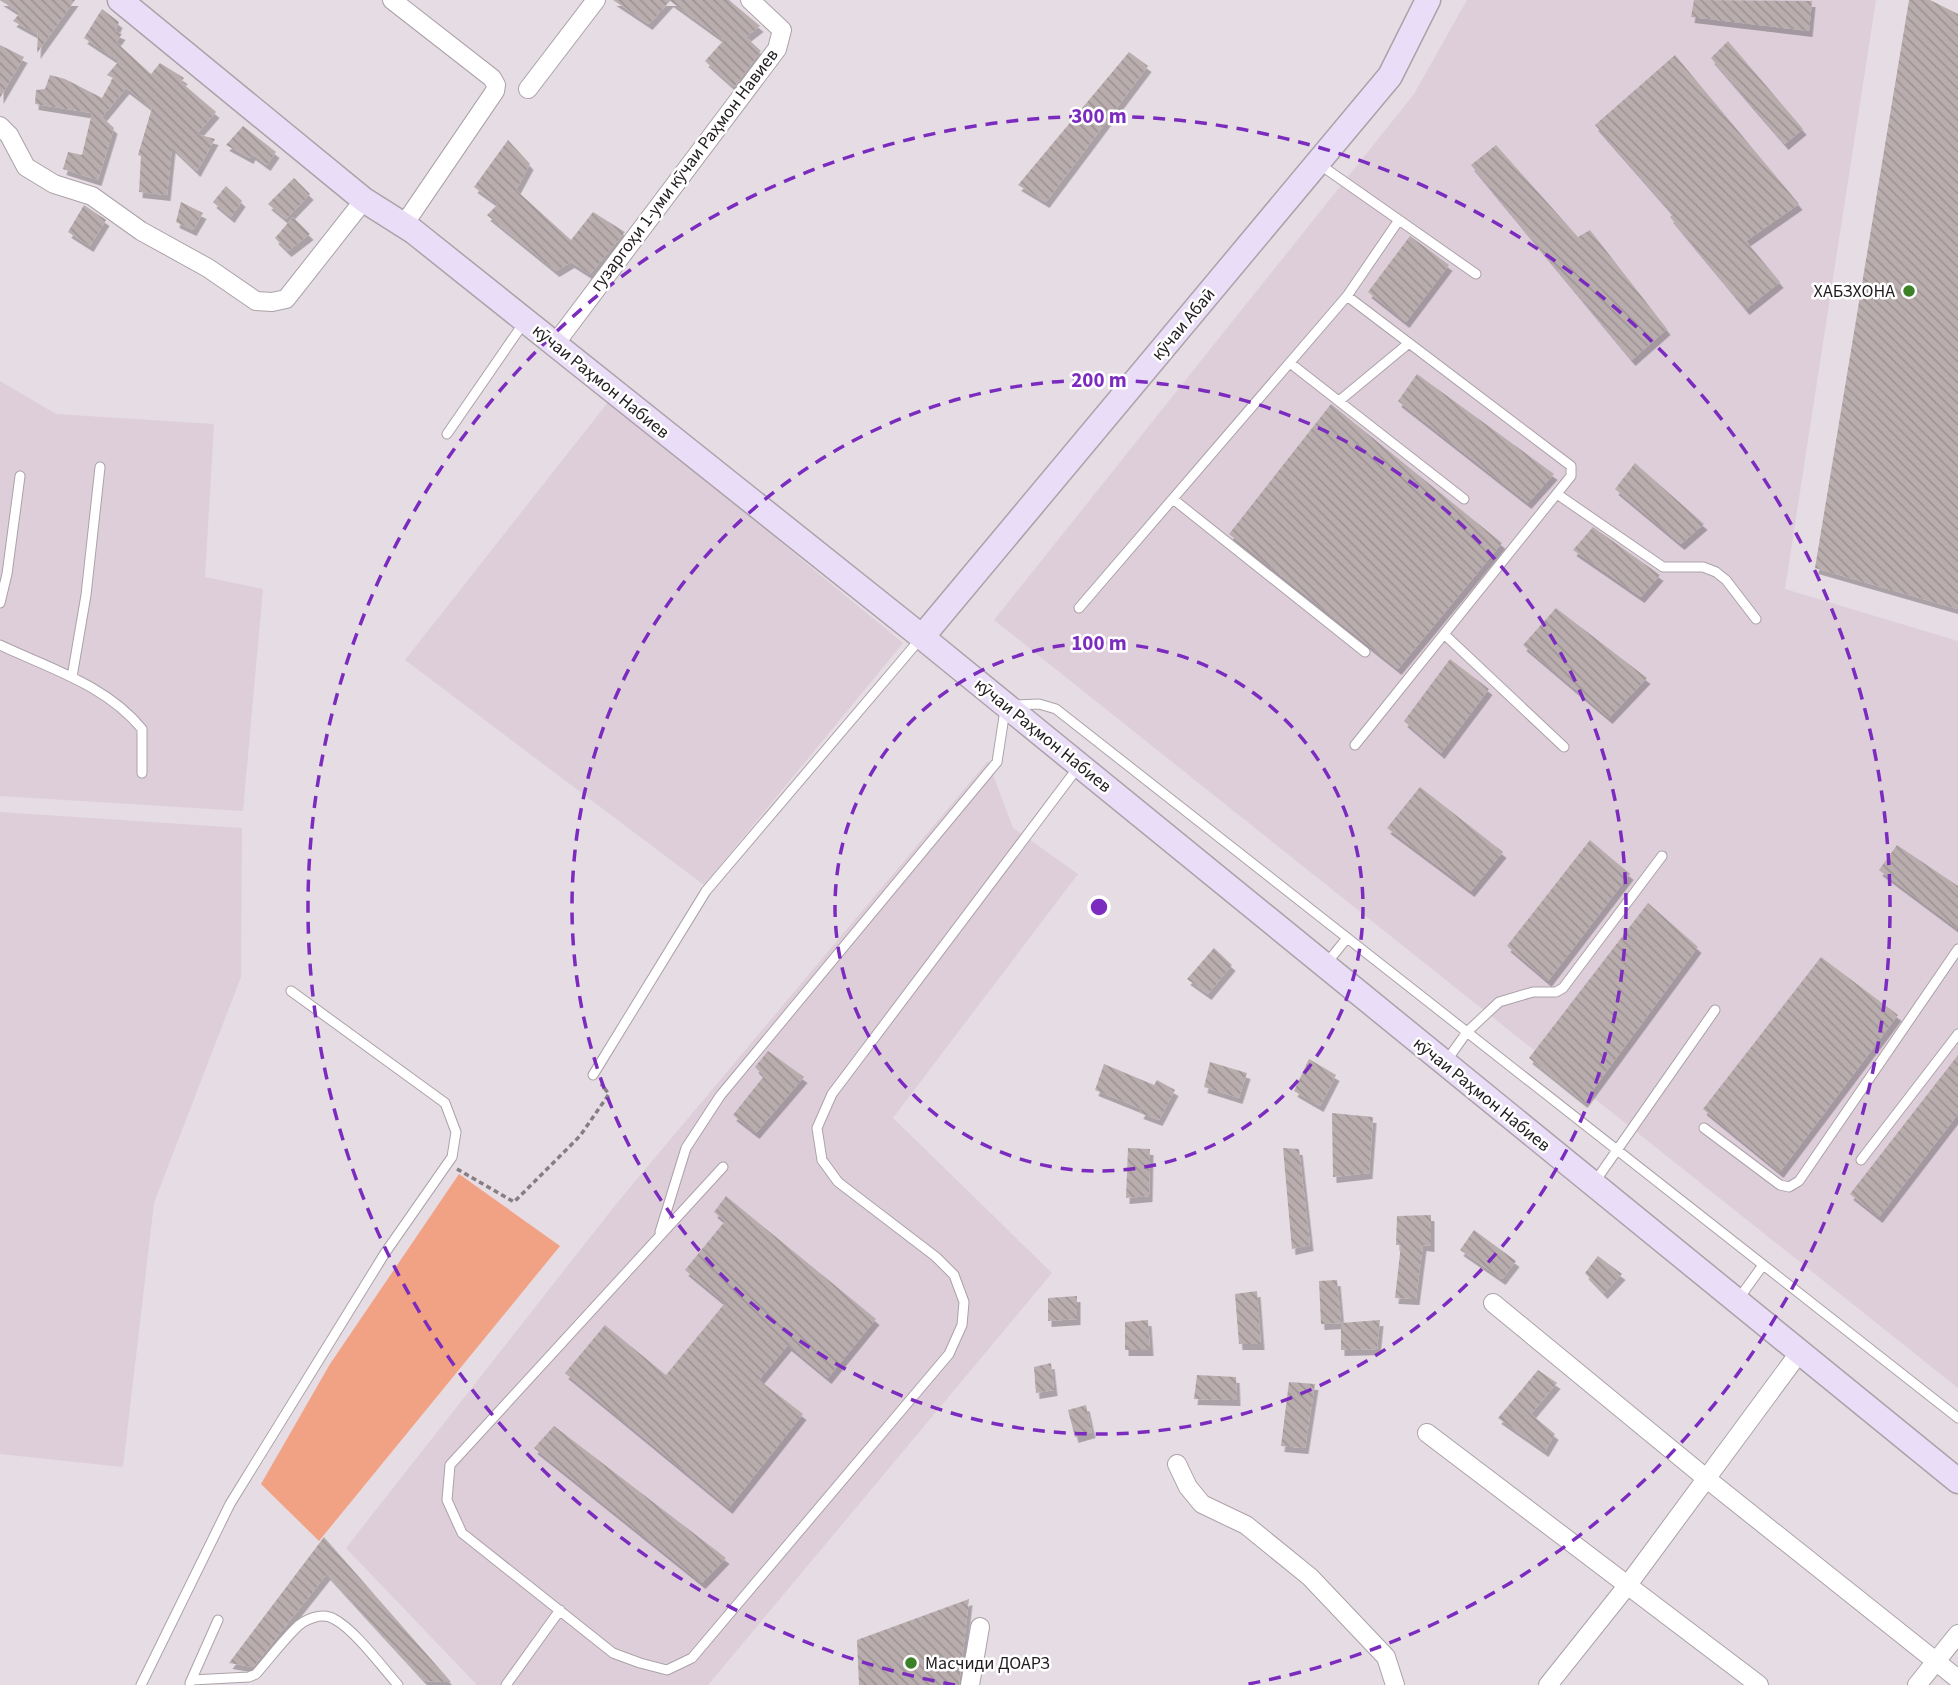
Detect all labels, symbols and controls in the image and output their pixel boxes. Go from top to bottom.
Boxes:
street label: гузаргоҳи 1-уми кӯчаи Раҳмон Навиев [585,44,784,297]
text: 300 m [1071,101,1127,131]
place label: ХАБЗХОНА [1814,279,1895,304]
street label: кӯчаи Абаӣ [1146,283,1221,366]
marker: ХАБЗХОНА [1901,283,1917,299]
street label: кӯчаи Раҳмон Набиев [527,318,675,445]
text: 200 m [1071,365,1127,395]
text: 100 m [1071,628,1127,658]
street label: кӯчаи Раҳмон Набиев [969,672,1117,799]
centre of rings [1087,895,1111,919]
street label: кӯчаи Раҳмон Набиев [1408,1031,1556,1158]
place label: Масчиди ДОАРЗ [925,1651,1050,1676]
marker: Масчиди ДОАРЗ [903,1655,919,1671]

